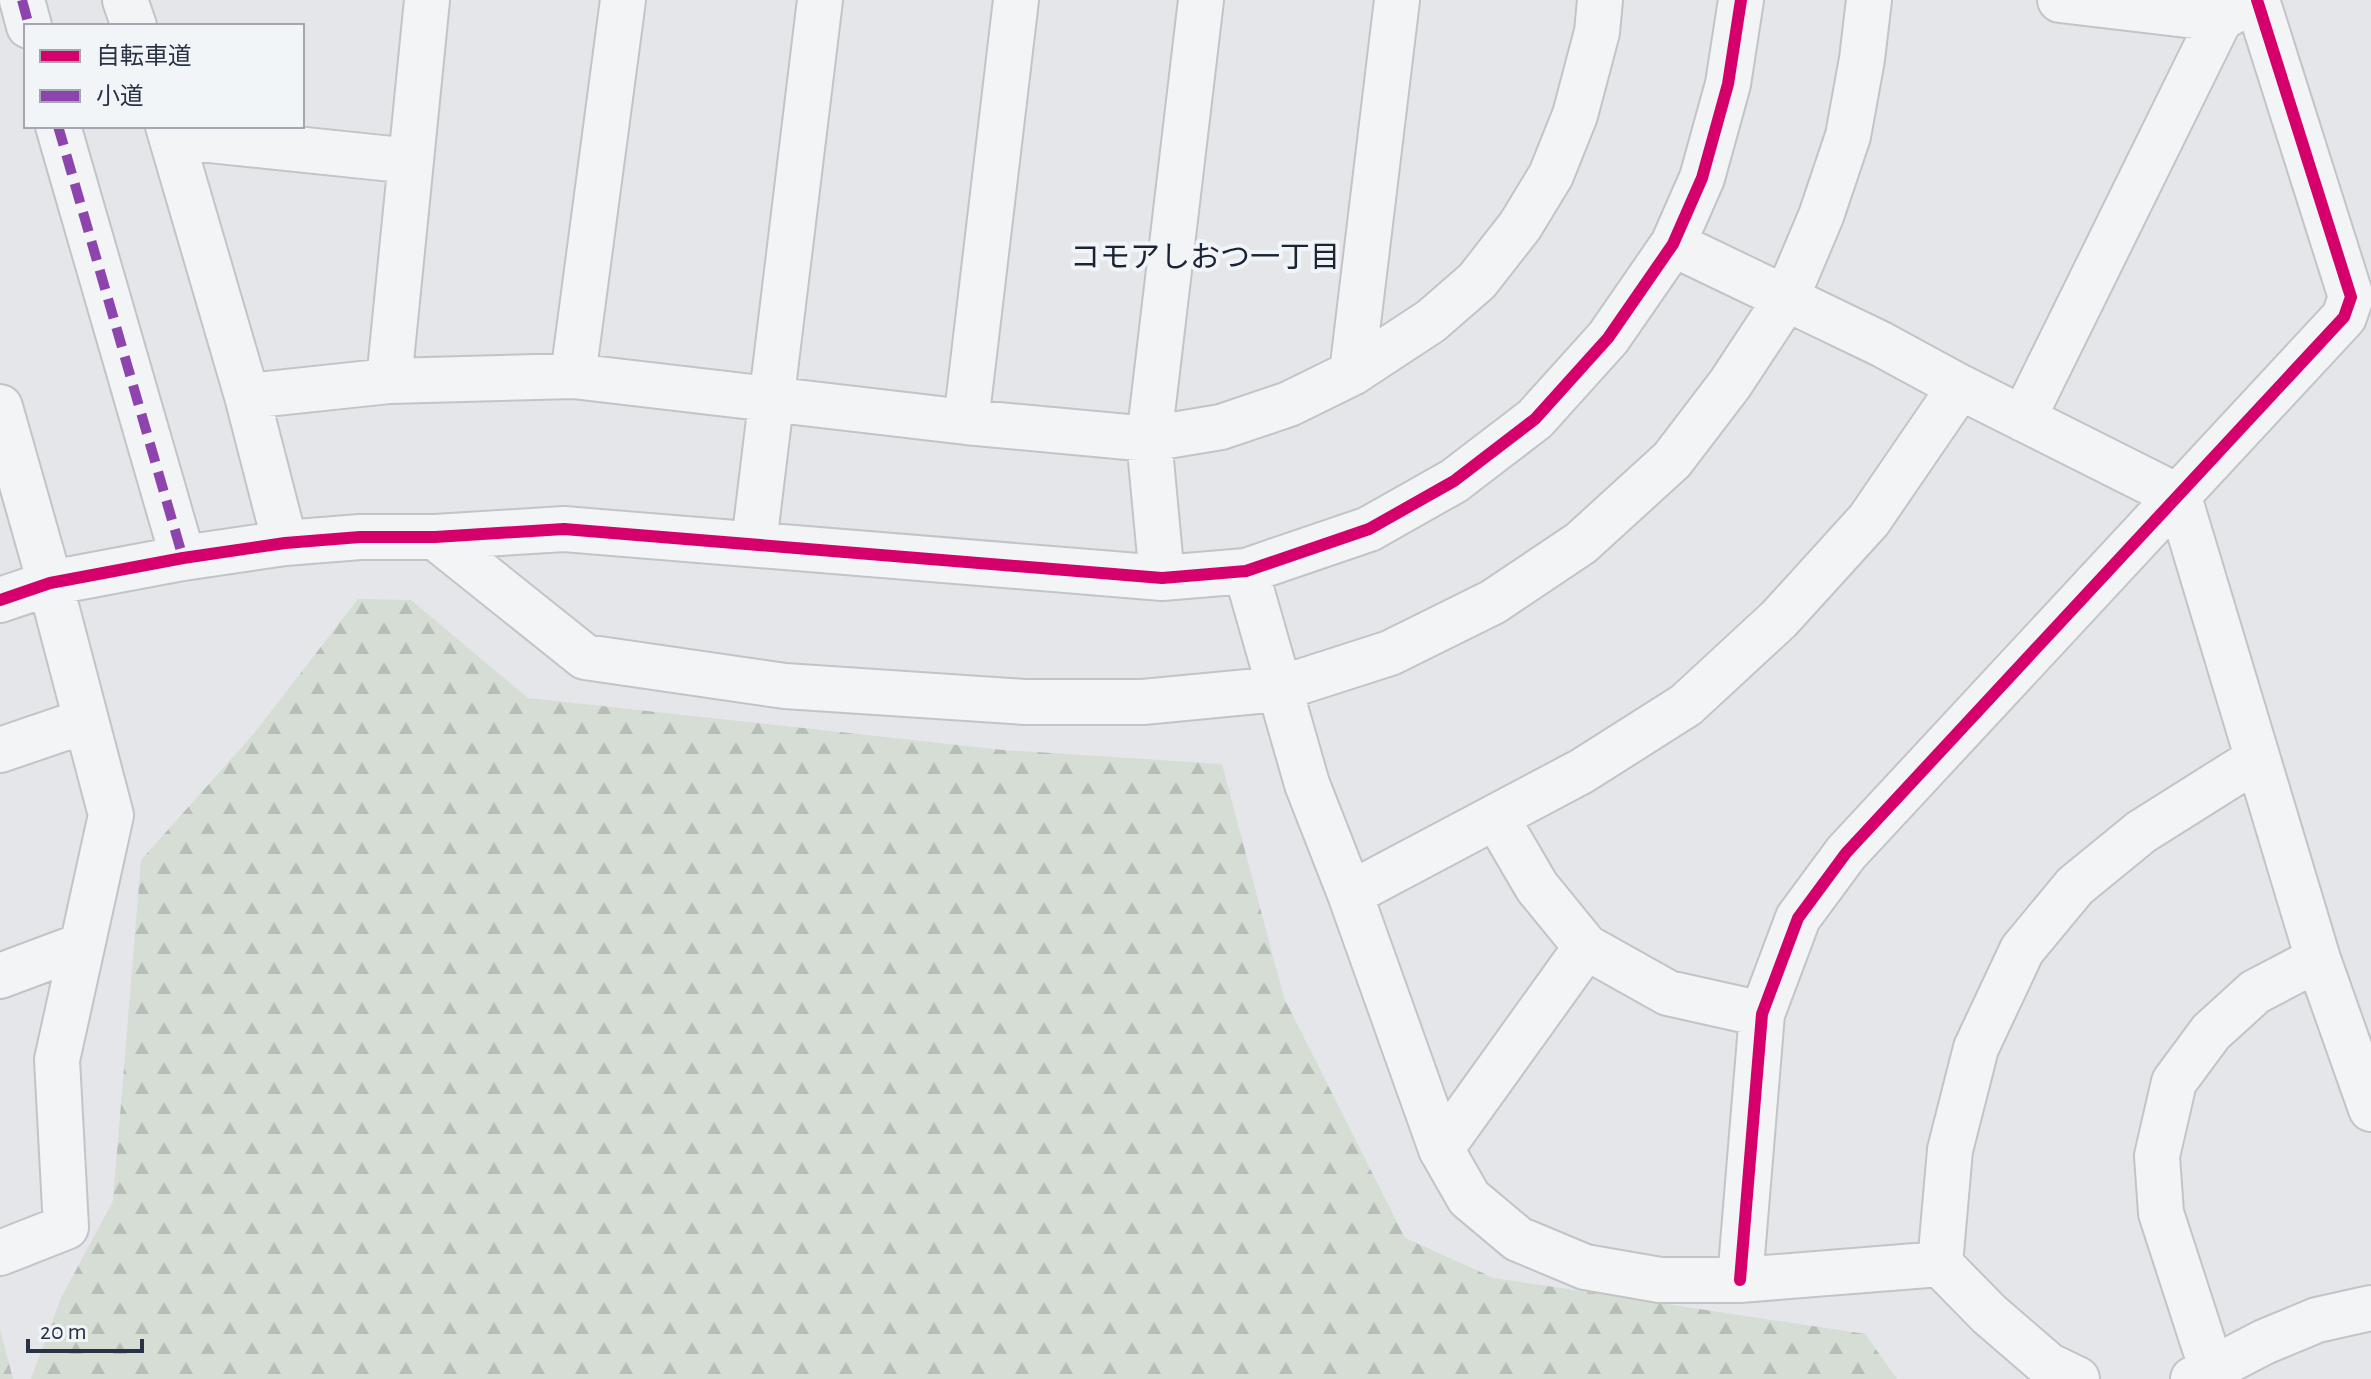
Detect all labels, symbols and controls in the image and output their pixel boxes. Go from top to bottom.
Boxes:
legend [24,24,304,128]
text: 自転車道 [96,43,192,69]
text: 小道 [96,83,144,109]
district label: コモアしおつ一丁目 [1070,243,1340,273]
scale bar [28,1303,142,1353]
text: 20 m [40,1320,87,1344]

